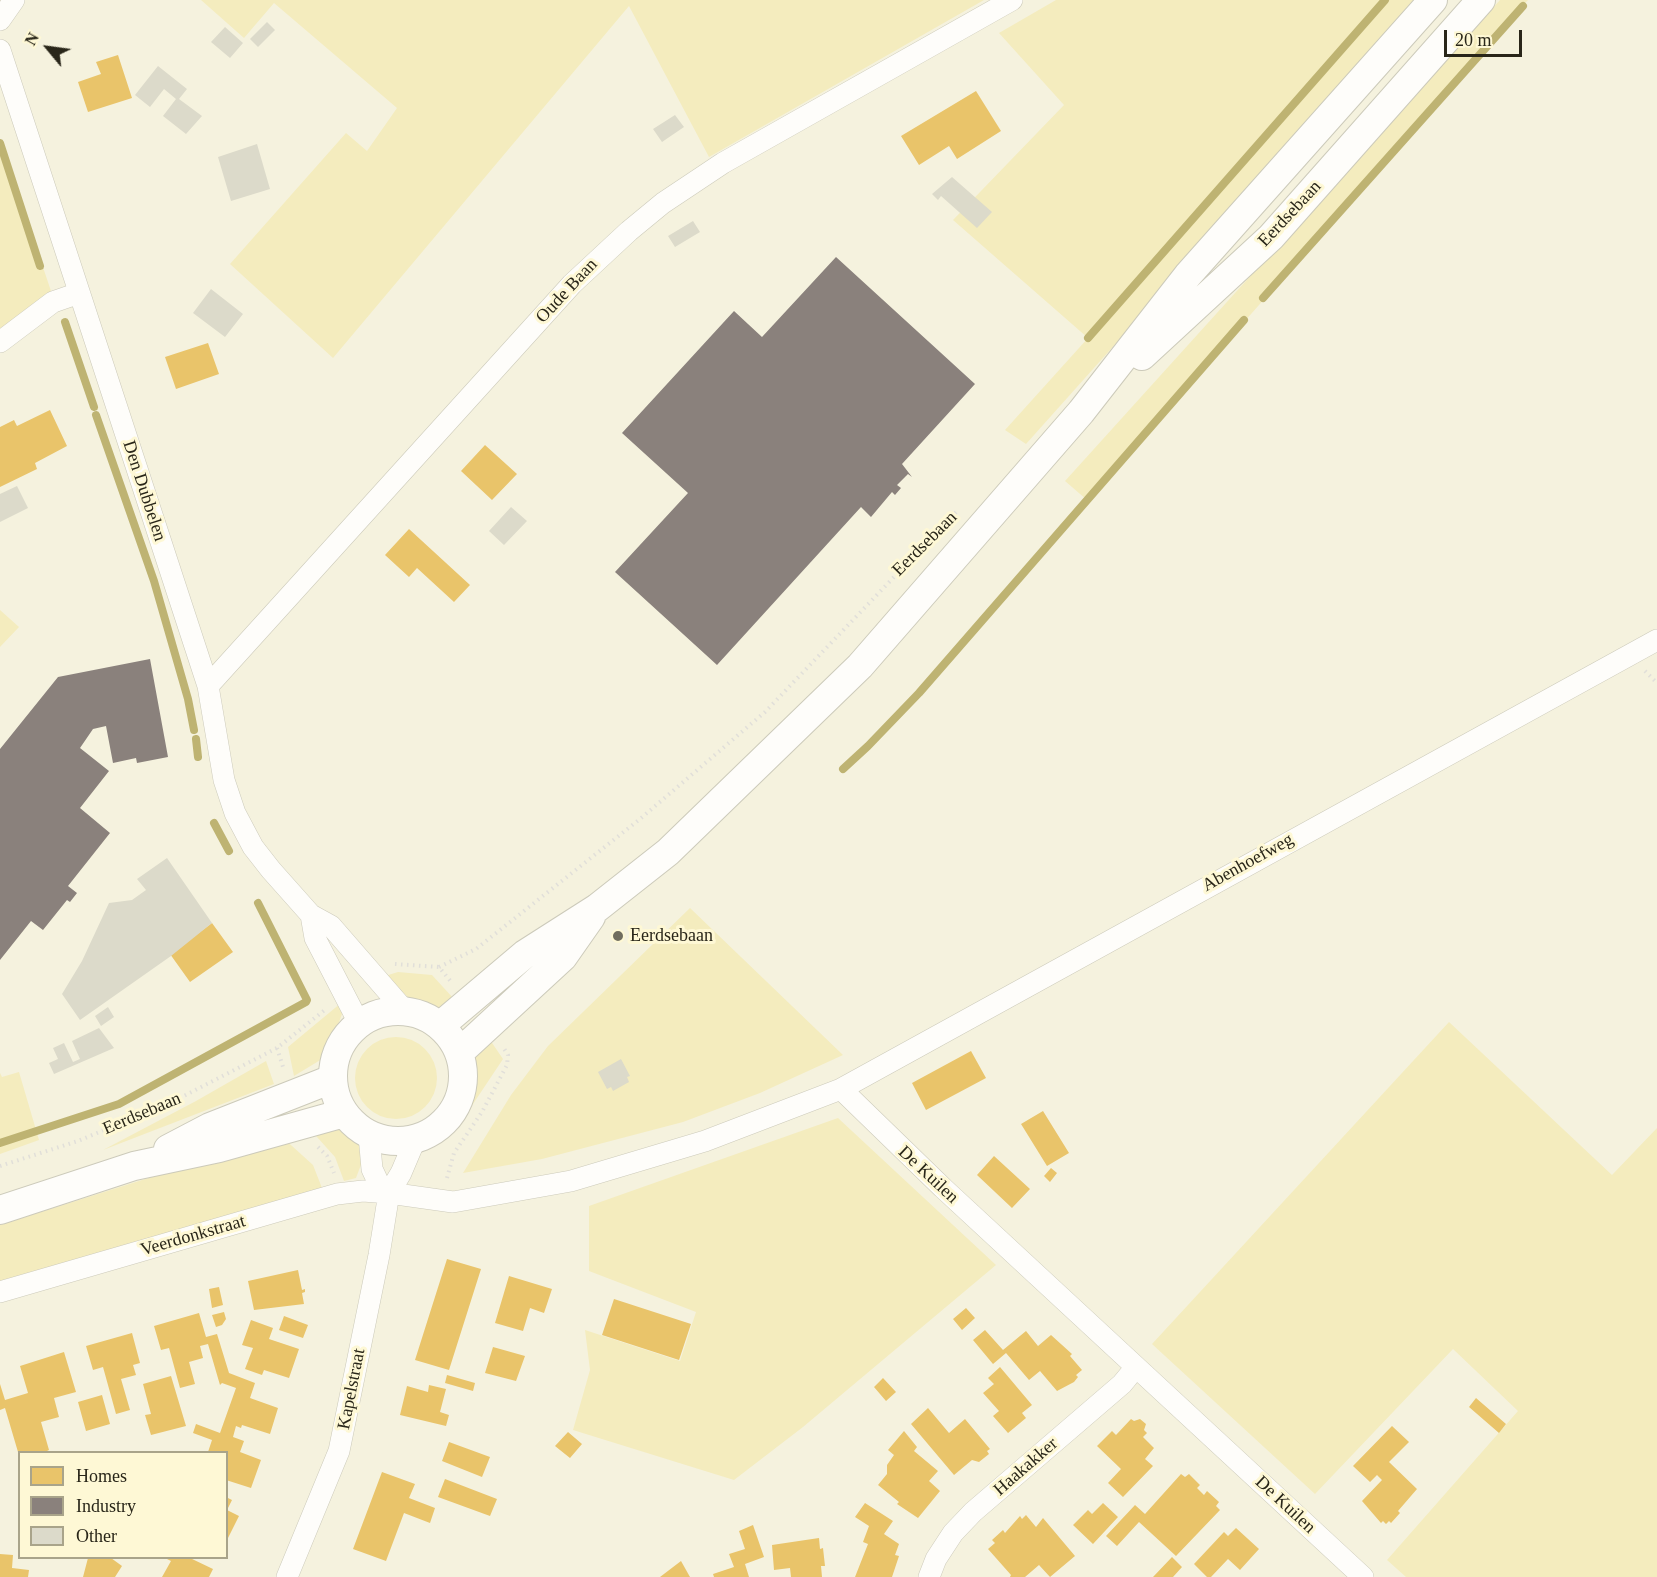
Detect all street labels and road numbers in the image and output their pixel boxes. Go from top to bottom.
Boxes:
street label: Eerdsebaan [1254,176,1326,252]
street label: Oude Baan [532,254,602,328]
street label: Den Dubbelen [118,438,170,544]
street label: Eerdsebaan [888,507,962,581]
street label: Abenhoefweg [1199,829,1297,897]
street label: Eerdsebaan [100,1088,184,1140]
street label: De Kuilen [893,1142,963,1208]
street label: Veerdonkstraat [138,1211,248,1261]
street label: Kapelstraat [334,1347,370,1431]
street label: Haakakker [989,1433,1063,1501]
street label: De Kuilen [1250,1472,1320,1538]

